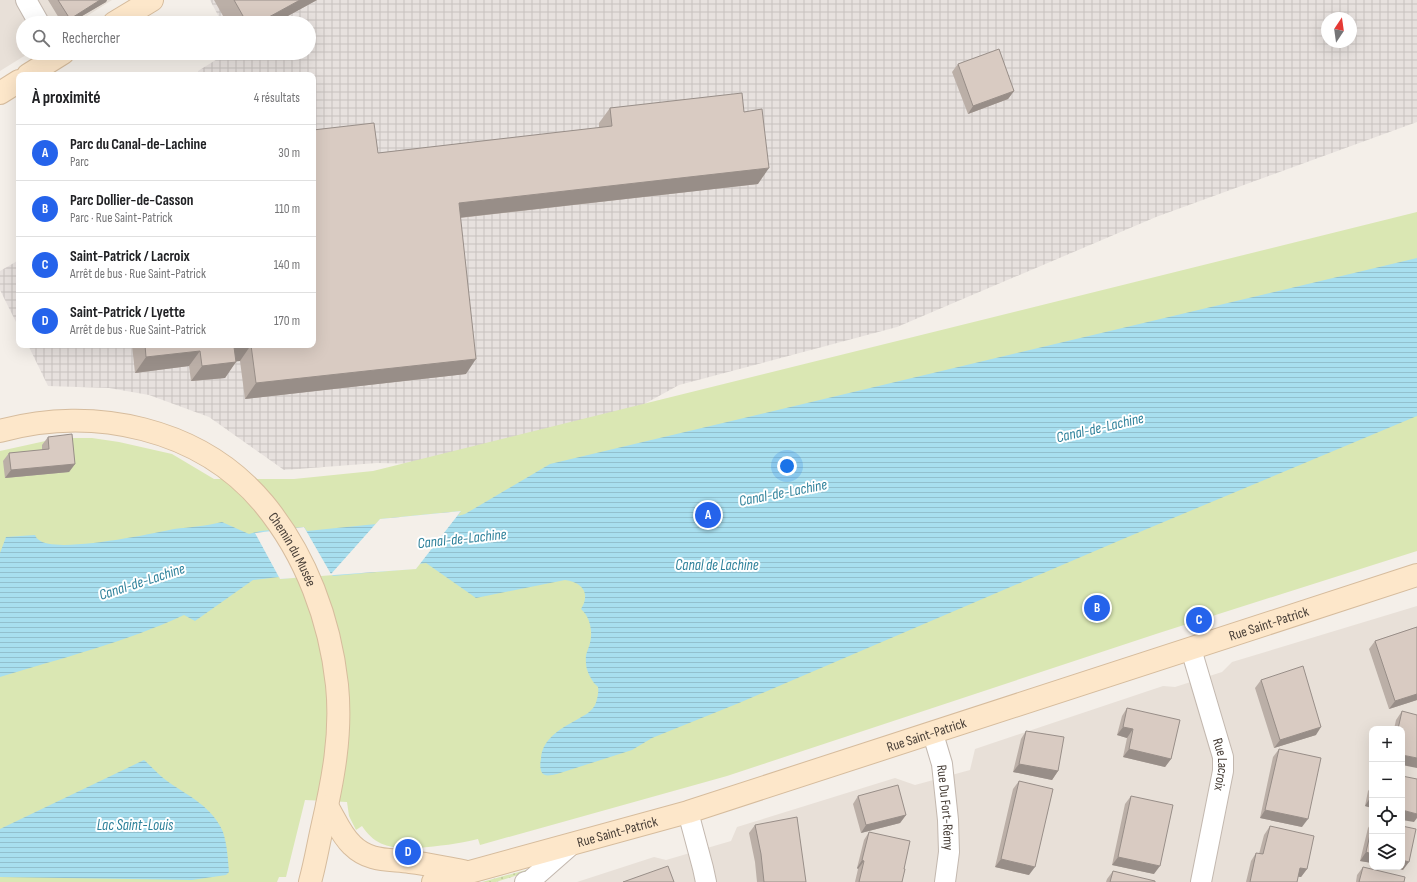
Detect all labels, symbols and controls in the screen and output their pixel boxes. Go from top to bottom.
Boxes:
north arrow [1321,12,1357,48]
search box [16,16,316,60]
icon: search [30,27,52,49]
text: Rechercher [62,29,120,48]
text: À proximité [32,88,100,108]
text: 4 résultats [254,90,300,106]
text: Parc du Canal-de-Lachine [70,135,207,154]
text: A [42,145,48,161]
text: 30 m [278,145,300,161]
text: Parc [70,154,89,170]
text: Parc Dollier-de-Casson [70,191,193,210]
text: B [42,201,48,217]
text: 110 m [275,201,300,217]
text: Parc · Rue Saint-Patrick [70,210,172,226]
text: Saint-Patrick / Lacroix [70,247,190,266]
text: C [42,257,48,273]
text: 140 m [274,257,300,273]
text: Arrêt de bus · Rue Saint-Patrick [70,266,206,282]
text: Saint-Patrick / Lyette [70,303,185,322]
text: D [42,313,48,329]
text: 170 m [274,313,300,329]
text: Arrêt de bus · Rue Saint-Patrick [70,322,206,338]
water label: Canal-de-Lachine [1054,409,1146,447]
your location [777,456,797,476]
water label: Canal-de-Lachine [737,475,829,511]
pin: A [695,500,721,530]
street label: Chemin du Musée [265,509,320,589]
water label: Canal-de-Lachine [417,525,508,553]
water label: Canal de Lachine [675,556,759,575]
water label: Canal-de-Lachine [97,559,188,605]
pin: B [1084,593,1110,623]
street label: Rue Saint-Patrick [1227,602,1311,644]
pin: C [1186,605,1212,635]
street label: Rue Saint-Patrick [884,713,969,755]
map controls [1369,726,1405,870]
button: + [1369,726,1405,762]
street label: Rue Lacroix [1209,736,1232,793]
button: − [1369,762,1405,798]
street label: Rue Du Fort-Rémy [934,764,957,851]
button: locate [1369,798,1405,834]
street label: Rue Saint-Patrick [575,812,660,851]
water label: Lac Saint-Louis [97,816,174,835]
button: layers [1369,834,1405,870]
pin: D [395,837,421,867]

